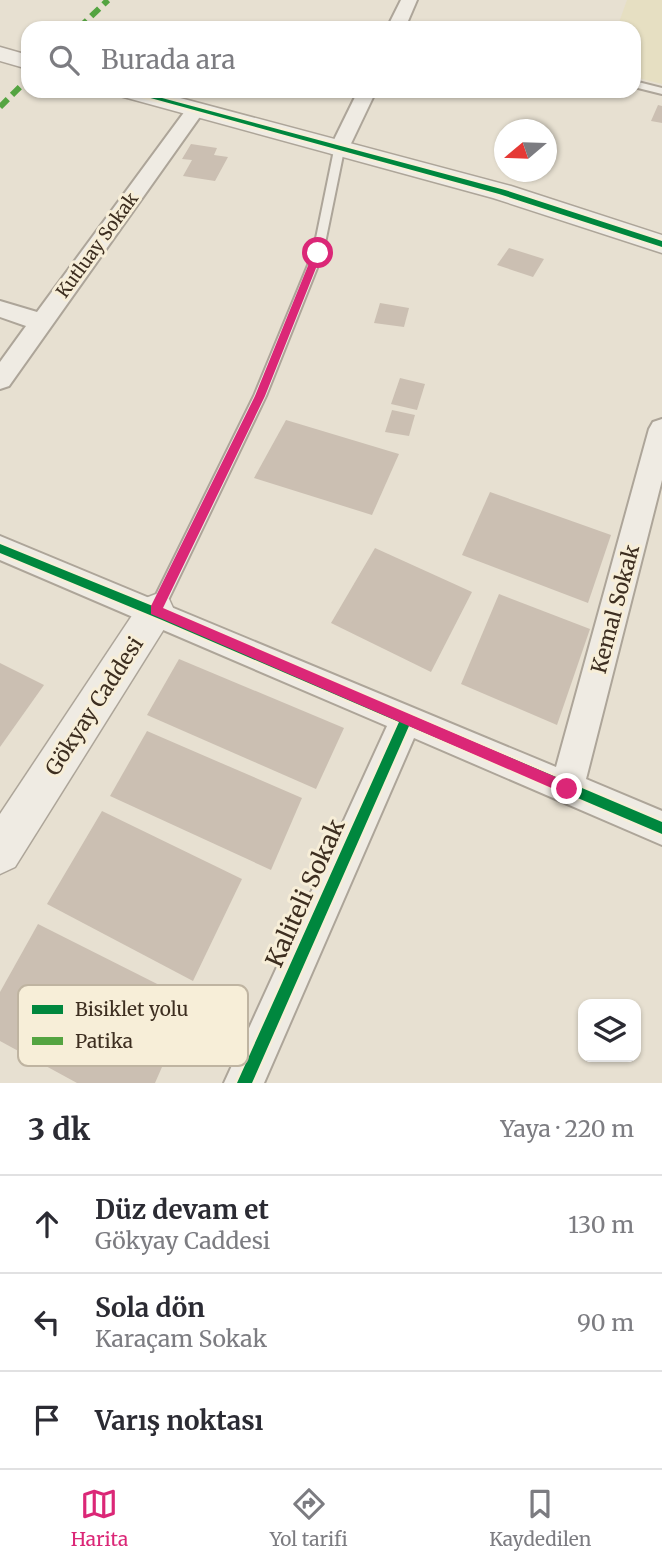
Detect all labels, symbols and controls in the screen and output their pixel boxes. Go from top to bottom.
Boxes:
search box [21,21,641,98]
icon: search [45,41,83,79]
text: Burada ara [101,43,235,76]
north arrow [494,119,557,182]
street label: Kutluay Sokak [51,187,143,302]
route start [302,237,333,268]
street label: Kemal Sokak [585,541,645,676]
street label: Gökyay Caddesi [39,631,149,780]
route end [551,773,582,804]
street label: Kaliteli Sokak [259,813,352,972]
legend [18,985,248,1066]
text: Bisiklet yolu [75,997,188,1021]
map controls [578,999,641,1062]
button: layers [578,999,641,1062]
text: Patika [75,1029,133,1053]
text: 3 dk [28,1110,90,1148]
text: Yaya · 220 m [500,1114,634,1143]
text: Düz devam et [95,1193,269,1226]
icon: ahead [28,1205,66,1243]
text: 130 m [568,1210,634,1239]
text: Gökyay Caddesi [95,1226,270,1255]
text: Sola dön [95,1291,205,1324]
icon: left [28,1303,66,1341]
text: 90 m [577,1308,634,1337]
text: Karaçam Sokak [95,1324,267,1353]
icon: arrive [28,1401,66,1439]
text: Varış noktası [95,1404,263,1437]
tab: Harita [71,1485,128,1551]
tab: Yol tarifi [270,1485,348,1551]
tab: Kaydedilen [489,1485,591,1551]

